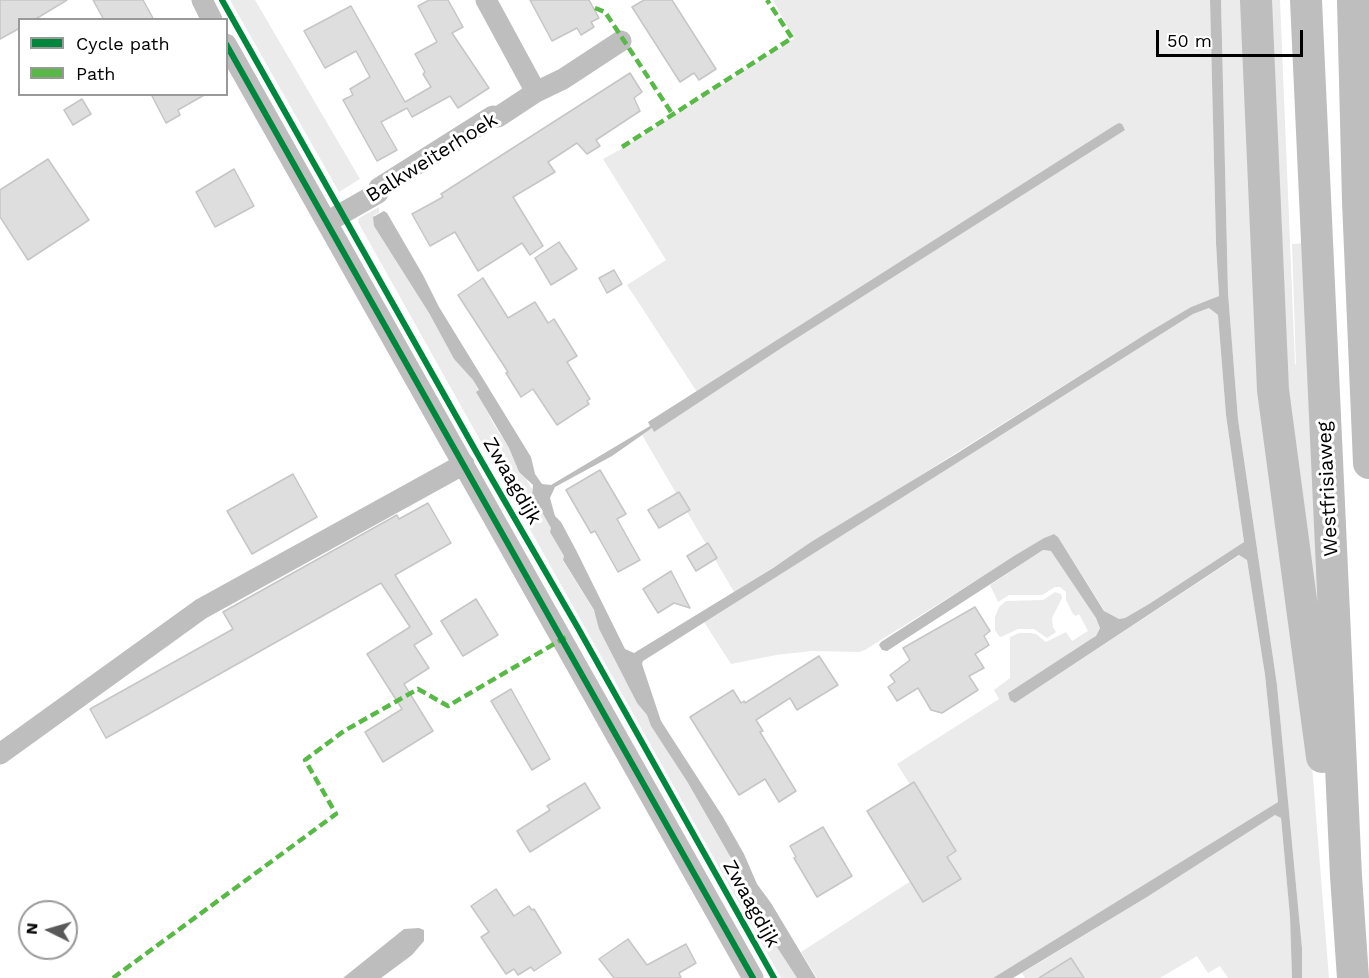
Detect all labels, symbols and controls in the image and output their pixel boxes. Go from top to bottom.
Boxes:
legend [18,18,228,96]
scale bar [1159,18,1306,56]
text: 50 m [1167,30,1212,51]
text: Cycle path [76,33,170,54]
text: Path [76,63,116,84]
street label: Balkweiterhoek [362,108,502,208]
street label: Westfrisiaweg [1312,421,1344,557]
street label: Zwaagdijk [477,433,547,529]
street label: Zwaagdijk [717,856,785,952]
north arrow [18,900,78,960]
text: N [22,922,42,935]

